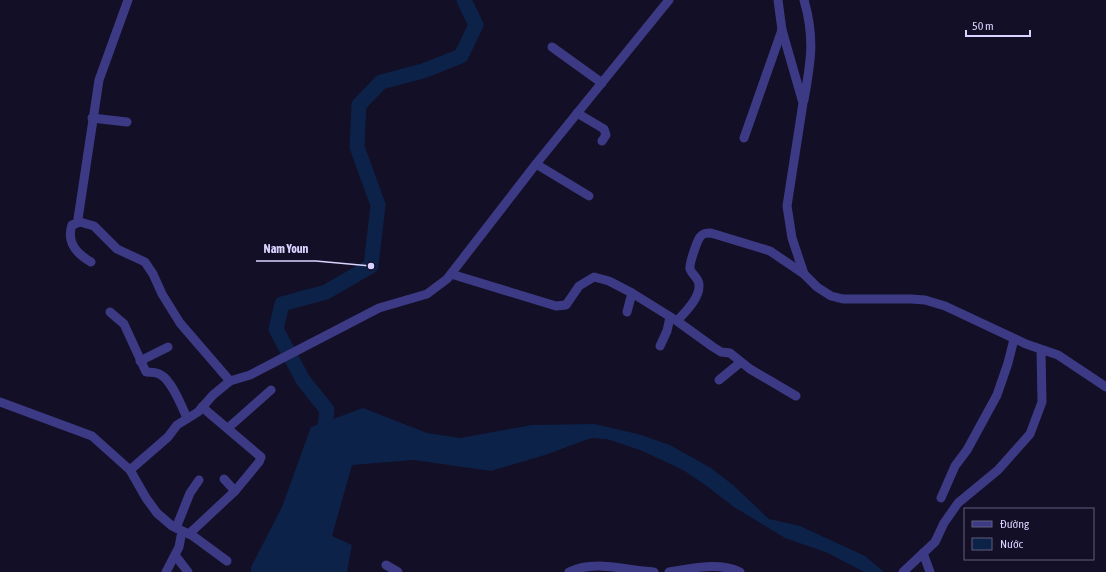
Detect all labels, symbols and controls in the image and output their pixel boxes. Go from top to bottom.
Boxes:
scale bar [966,12,1030,38]
text: 50 m [972,19,994,33]
callout: Nam Youn [256,237,316,261]
text: Nam Youn [264,242,309,256]
legend [964,508,1094,560]
text: Đường [1000,517,1030,531]
text: Nước [1000,537,1024,551]

